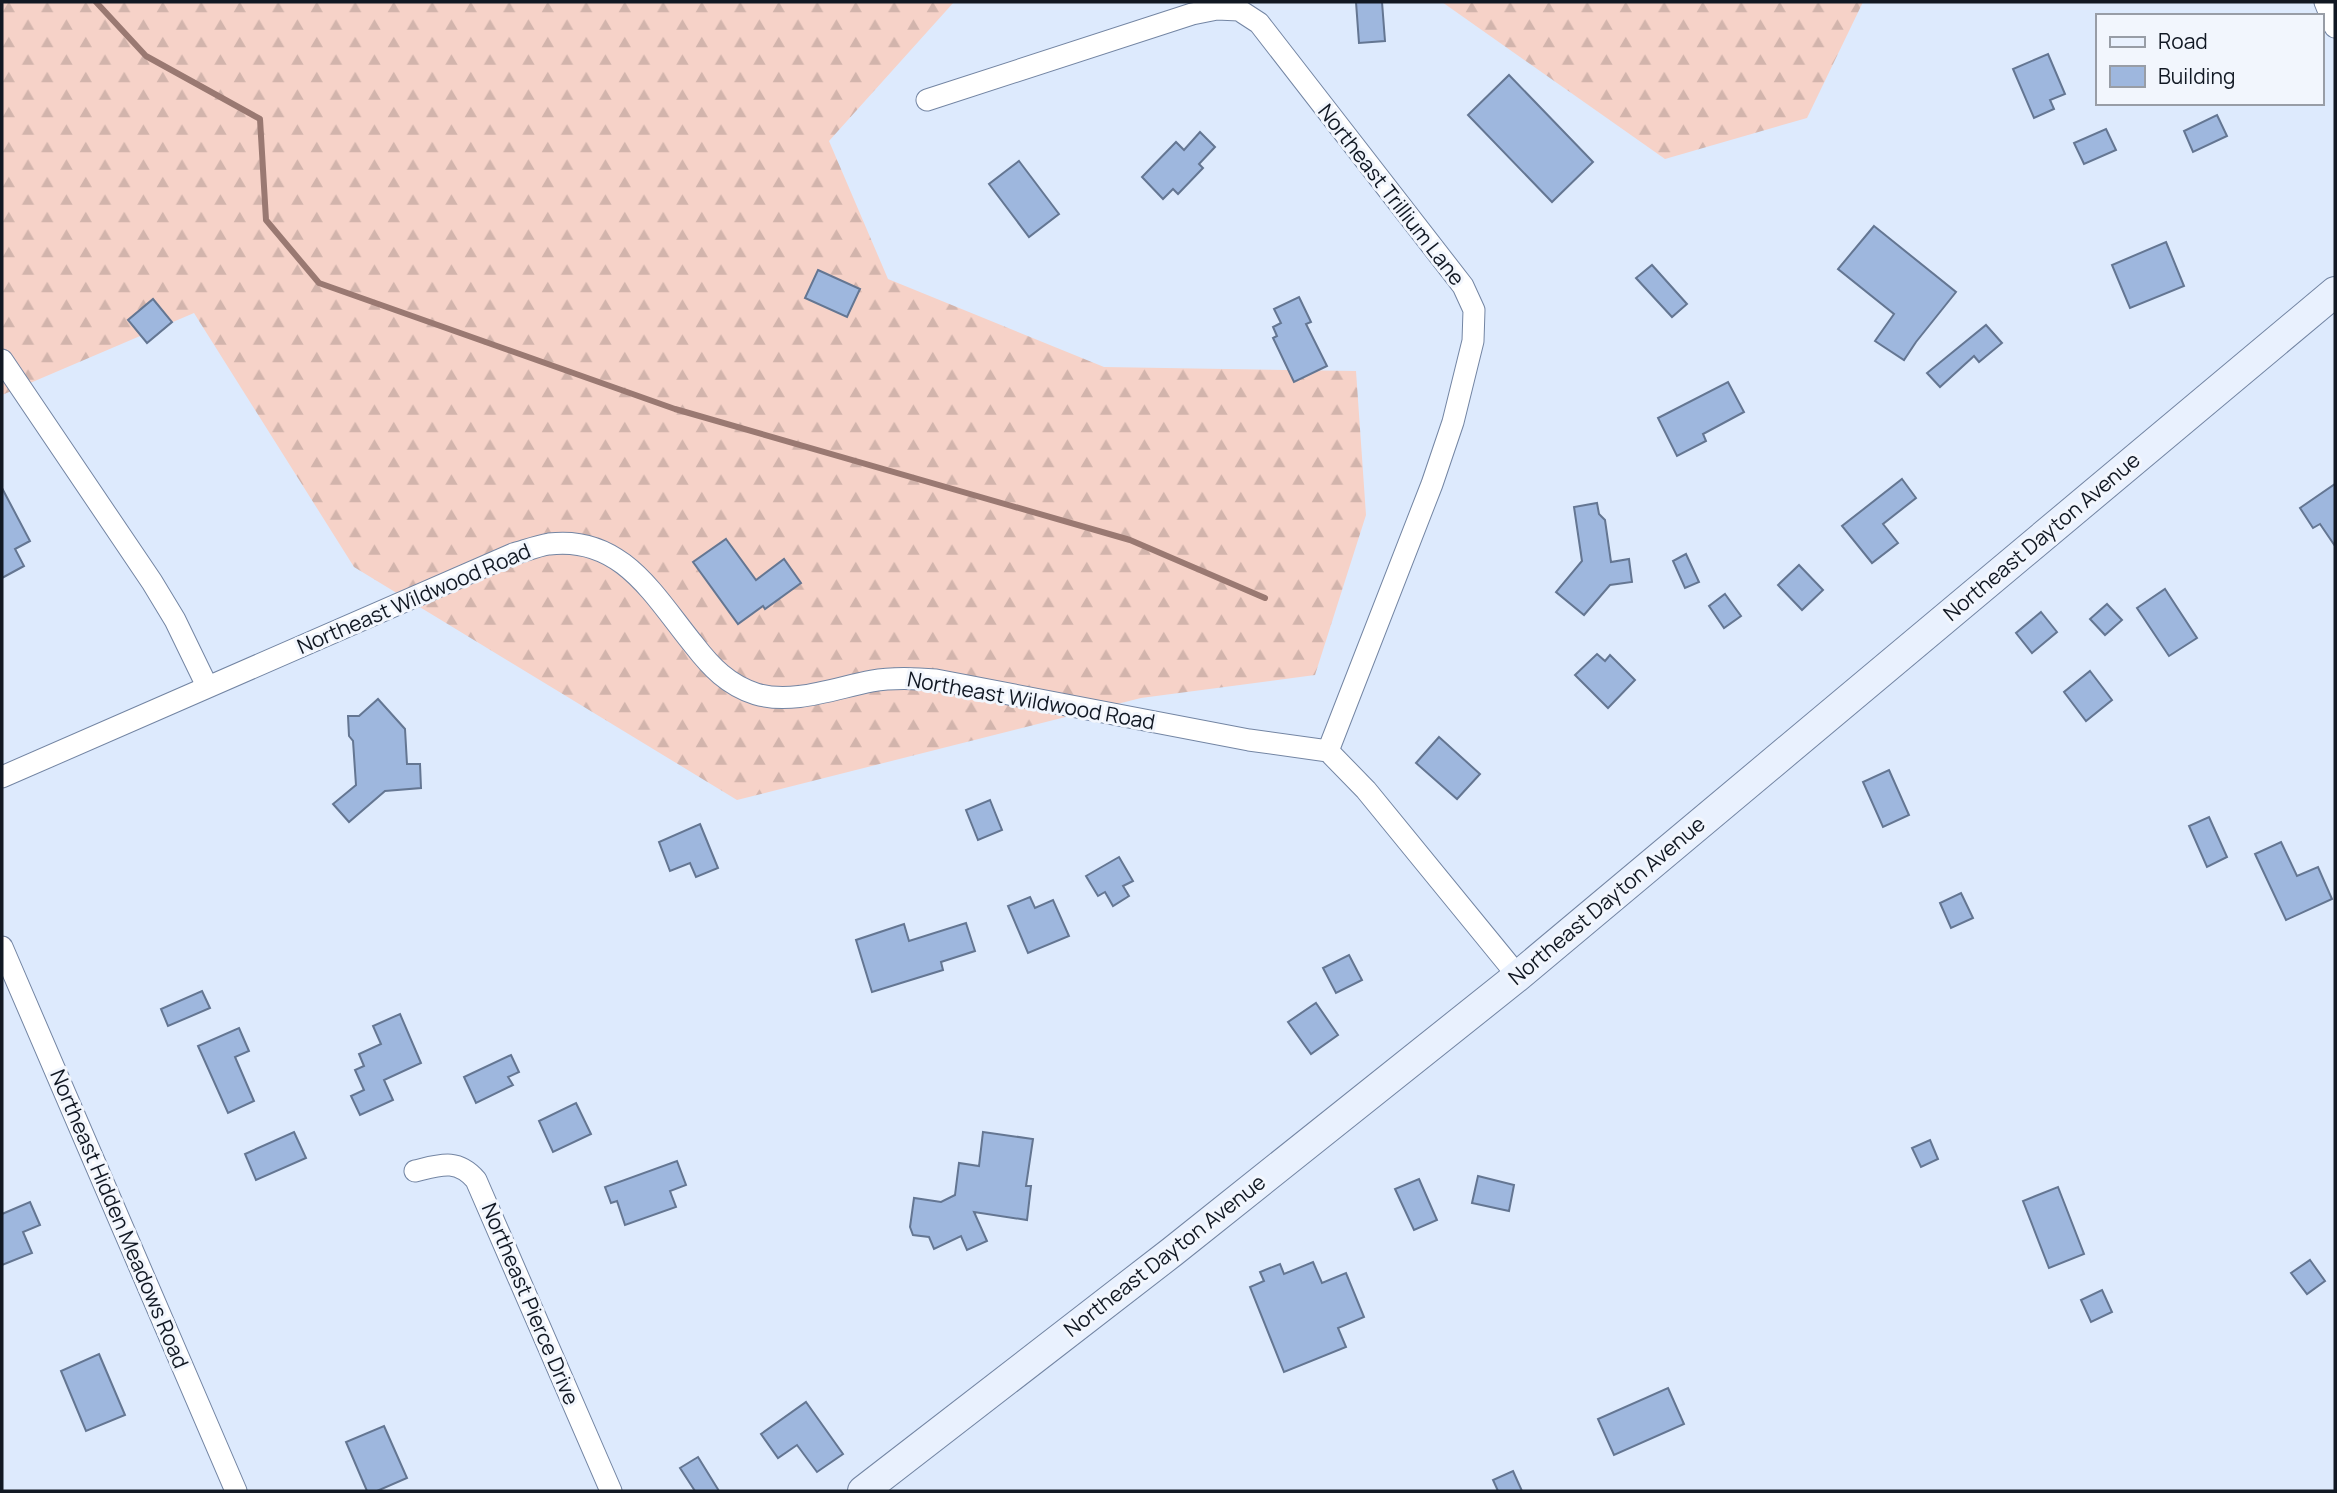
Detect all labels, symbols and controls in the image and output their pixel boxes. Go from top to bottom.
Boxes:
legend [2096,14,2323,105]
text: Road [2158,27,2208,55]
text: Building [2158,62,2235,90]
street label: Northeast Trillium Lane [1312,98,1471,291]
street label: Northeast Dayton Avenue [1937,446,2146,627]
street label: Northeast Wildwood Road [293,536,535,660]
street label: Northeast Wildwood Road [905,664,1157,736]
street label: Northeast Dayton Avenue [1502,810,1711,991]
street label: Northeast Hidden Meadows Road [44,1065,196,1372]
street label: Northeast Dayton Avenue [1058,1168,1271,1343]
street label: Northeast Pierce Drive [476,1198,586,1409]

